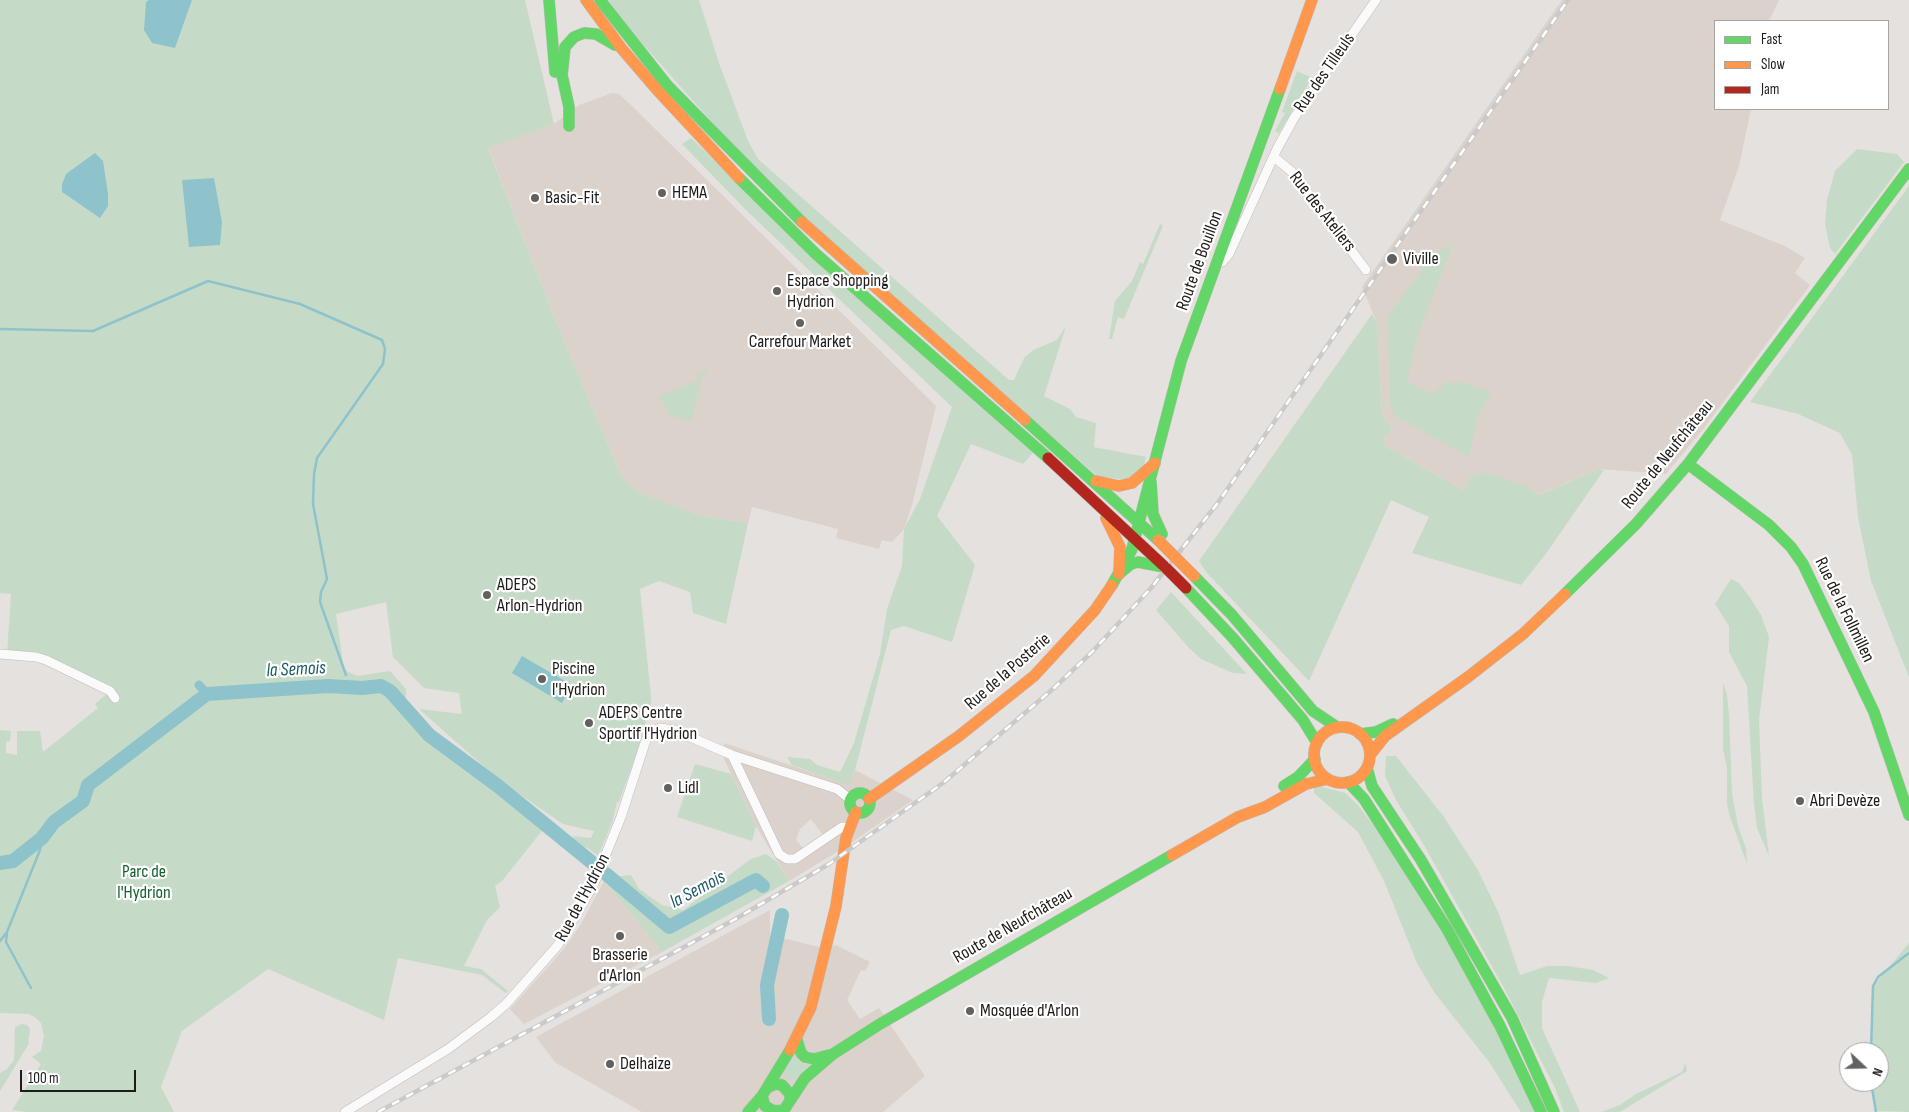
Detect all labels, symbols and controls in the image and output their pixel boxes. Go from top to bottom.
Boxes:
legend [1714,20,1889,110]
street label: Rue des Tilleuls [1290,29,1360,117]
text: Fast [1761,30,1782,49]
text: Slow [1761,55,1785,74]
text: Jam [1761,80,1779,99]
street label: Rue des Ateliers [1284,168,1360,256]
place label: HEMA [672,182,707,204]
place label: Basic-Fit [545,187,600,209]
marker: HEMA [656,187,668,199]
marker: Basic-Fit [529,192,541,204]
street label: Route de Bouillon [1172,208,1228,314]
place label: Viville [1403,248,1439,270]
marker: Viville [1385,252,1399,266]
place label: Espace Shopping Hydrion [787,270,888,312]
marker: Espace Shopping Hydrion [771,285,783,297]
marker: Carrefour Market [794,317,806,329]
place label: Carrefour Market [749,331,851,353]
street label: Route de Neufchâteau [1618,396,1718,514]
street label: Rue de la Follmillen [1809,554,1879,666]
place label: ADEPS Arlon-Hydrion [497,574,582,616]
marker: ADEPS Arlon-Hydrion [481,589,493,601]
street label: Rue de la Posterie [961,629,1055,715]
water label: la Semois [266,657,326,683]
place label: Piscine l'Hydrion [552,658,605,701]
marker: Piscine l'Hydrion [536,673,548,685]
place label: ADEPS Centre Sportif l'Hydrion [599,702,697,744]
marker: ADEPS Centre Sportif l'Hydrion [583,717,595,729]
place label: Lidl [678,777,699,799]
marker: Lidl [662,782,674,794]
place label: Abri Devèze [1810,790,1880,812]
marker: Abri Devèze [1794,795,1806,807]
street label: Rue de l'Hydrion [551,850,615,946]
park label: Parc de l'Hydrion [117,861,171,904]
water label: la Semois [666,866,730,914]
street label: Route de Neufchâteau [950,883,1076,969]
marker: Brasserie d'Arlon [614,930,626,942]
place label: Brasserie d'Arlon [592,944,648,986]
place label: Mosquée d'Arlon [980,1000,1079,1022]
marker: Mosquée d'Arlon [964,1005,976,1017]
north arrow [1839,1042,1889,1092]
place label: Delhaize [620,1053,671,1075]
marker: Delhaize [604,1058,616,1070]
scale bar [22,1060,139,1092]
text: N [1868,1066,1887,1079]
text: 100 m [28,1069,59,1088]

